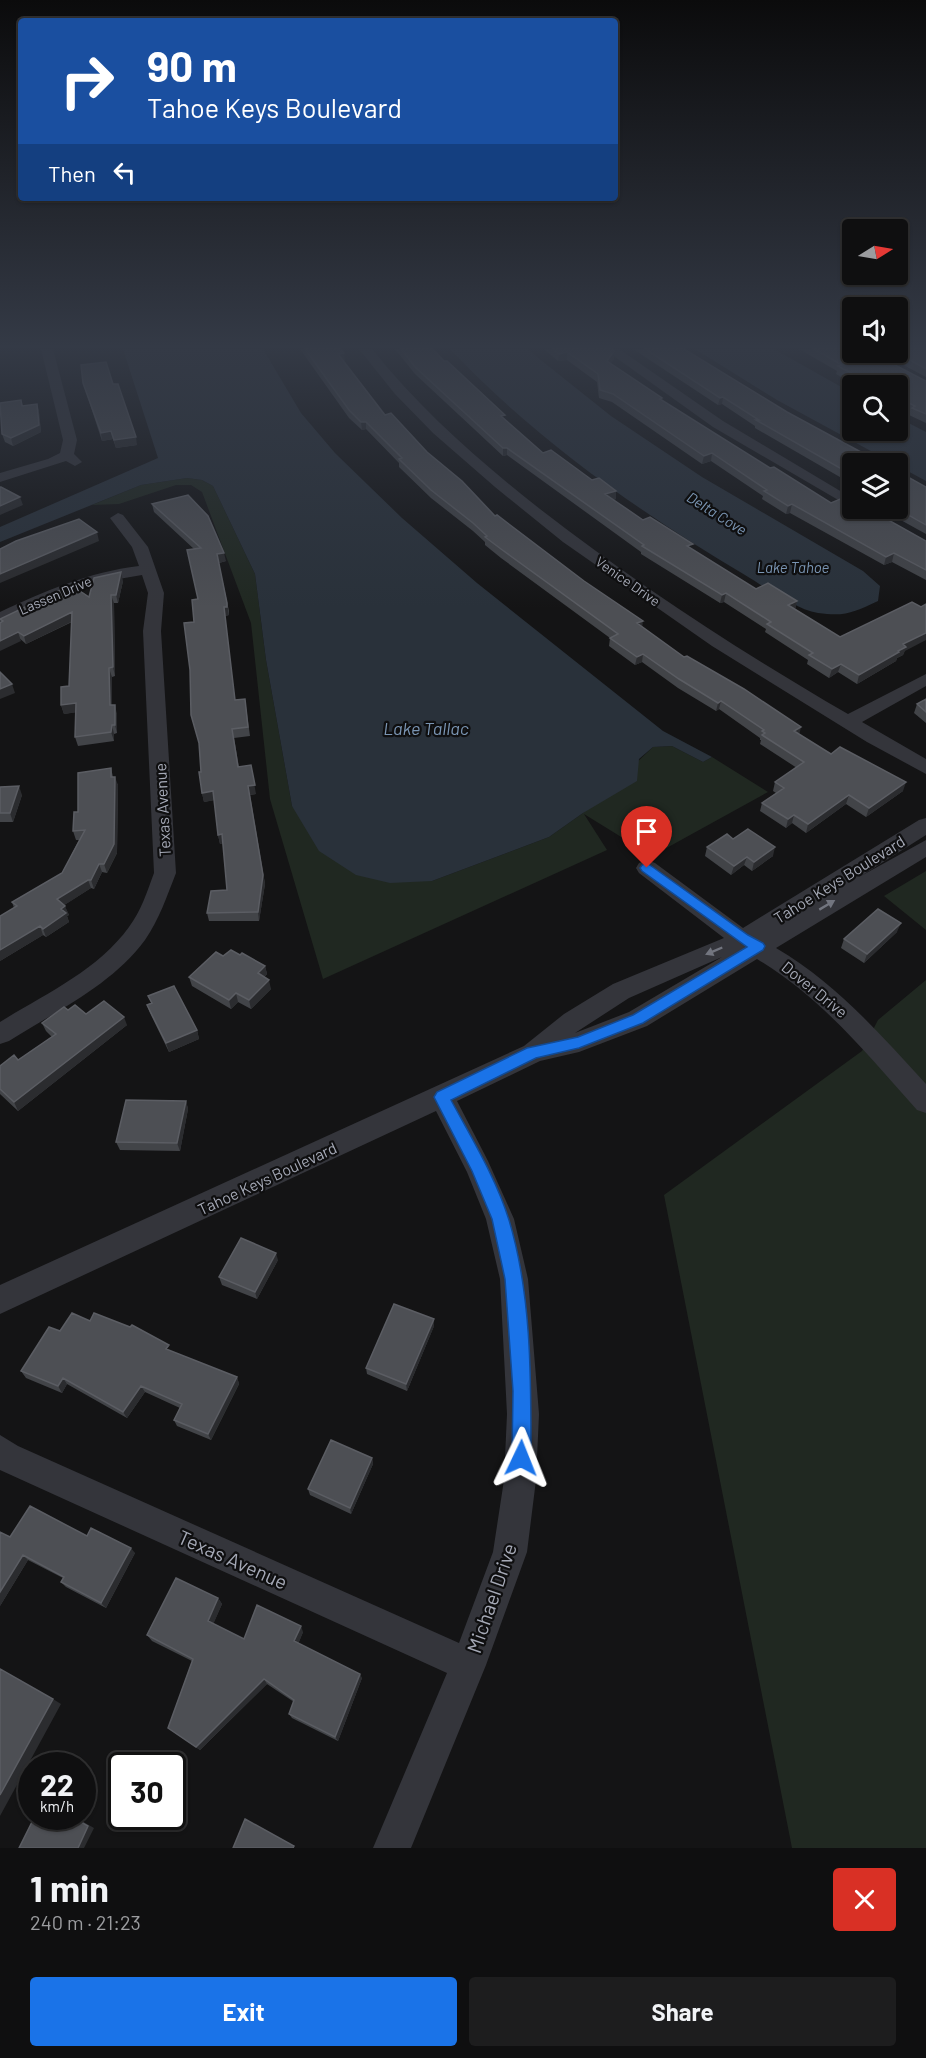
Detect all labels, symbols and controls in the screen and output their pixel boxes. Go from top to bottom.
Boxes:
text: 90 m [147,40,237,90]
icon: right [48,42,126,120]
text: Tahoe Keys Boulevard [147,91,402,123]
icon: left [108,156,141,189]
text: Then [48,160,96,186]
north arrow [842,219,908,285]
map controls [842,219,908,519]
button: sound [842,297,908,363]
button: search [842,375,908,441]
button: layers [842,453,908,519]
water label: Delta Cove [684,488,750,539]
street label: Venice Drive [592,553,664,609]
water label: Lake Tahoe [757,558,830,576]
street label: Lassen Drive [16,572,94,618]
water label: Lake Tallac [383,717,469,739]
street label: Texas Avenue [150,763,174,857]
pin [621,806,672,868]
icon: arrive [630,815,663,848]
street label: Tahoe Keys Boulevard [770,831,908,927]
one-way arrow [819,900,835,911]
one-way arrow [704,946,722,956]
street label: Dover Drive [778,957,852,1021]
street label: Tahoe Keys Boulevard [195,1137,339,1219]
position arrow [489,1426,553,1490]
street label: Texas Avenue [175,1524,291,1594]
street label: Michael Drive [461,1540,521,1656]
speed limit sign: 30 [108,1752,186,1830]
text: 22 [40,1766,74,1802]
text: km/h [40,1797,74,1815]
text: 1 min [30,1866,109,1909]
button: close [833,1868,896,1931]
text: 240 m · 21:23 [30,1910,141,1934]
button: Exit [30,1977,457,2046]
button: Share [469,1977,896,2046]

